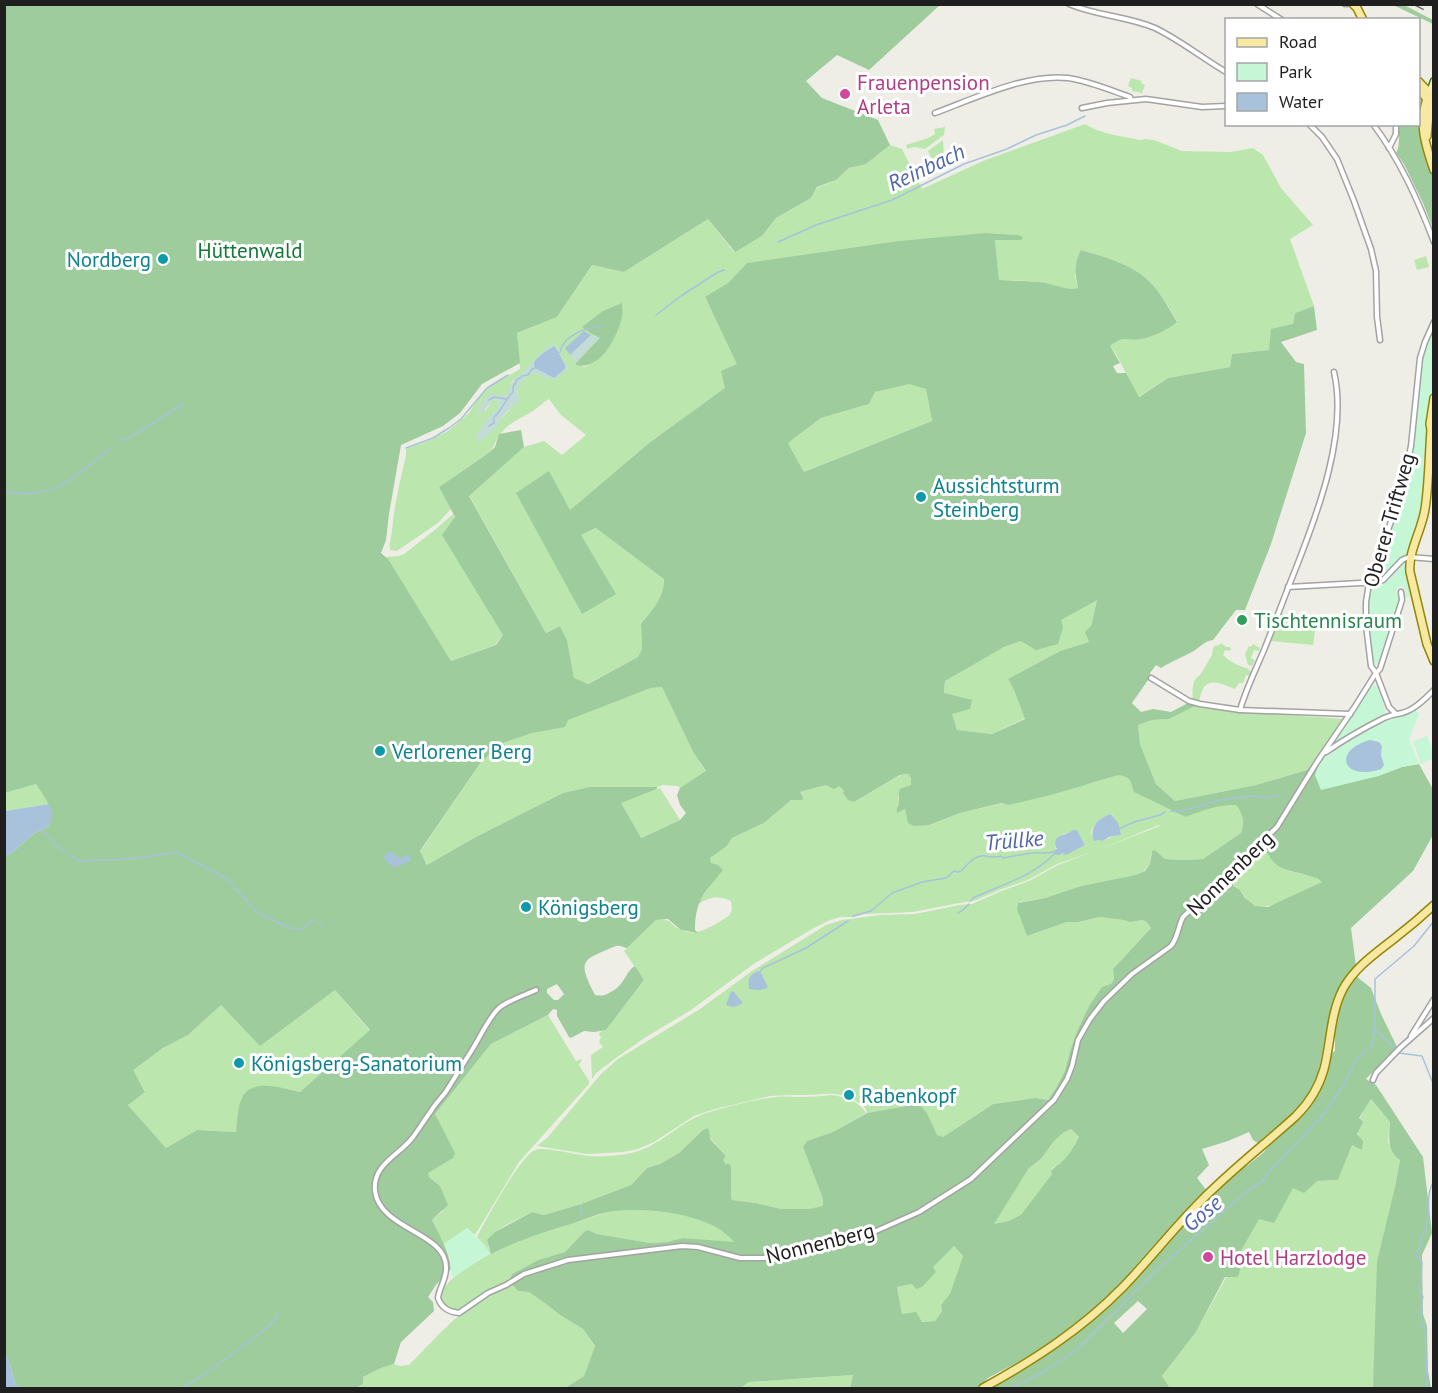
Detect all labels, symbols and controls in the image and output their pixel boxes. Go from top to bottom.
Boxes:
legend [1225,18,1420,126]
text: Road [1279,30,1317,53]
text: Park [1279,60,1312,83]
place label: Frauenpension Arleta [857,69,990,120]
marker: Frauenpension Arleta [838,87,852,101]
text: Water [1279,90,1323,113]
water label: Reinbach [883,137,969,197]
park label: Hüttenwald [198,237,302,264]
place label: Nordberg [67,246,151,273]
marker: Nordberg [156,252,170,266]
street label: Oberer Triftweg [1357,450,1421,590]
place label: Aussichtsturm Steinberg [933,472,1059,523]
marker: Aussichtsturm Steinberg [914,490,928,504]
place label: Tischtennisraum [1254,607,1402,634]
marker: Tischtennisraum [1235,613,1249,627]
place label: Verlorener Berg [391,738,532,765]
marker: Verlorener Berg [373,744,387,758]
water label: Trüllke [983,823,1045,857]
street label: Nonnenberg [1181,825,1279,921]
place label: Königsberg [538,894,639,921]
marker: Königsberg [519,900,533,914]
place label: Königsberg-Sanatorium [251,1050,462,1077]
marker: Königsberg-Sanatorium [232,1056,246,1070]
place label: Rabenkopf [861,1082,957,1109]
marker: Rabenkopf [842,1088,856,1102]
water label: Gose [1177,1188,1228,1237]
street label: Nonnenberg [763,1216,877,1270]
place label: Hotel Harzlodge [1220,1244,1366,1271]
marker: Hotel Harzlodge [1201,1250,1215,1264]

